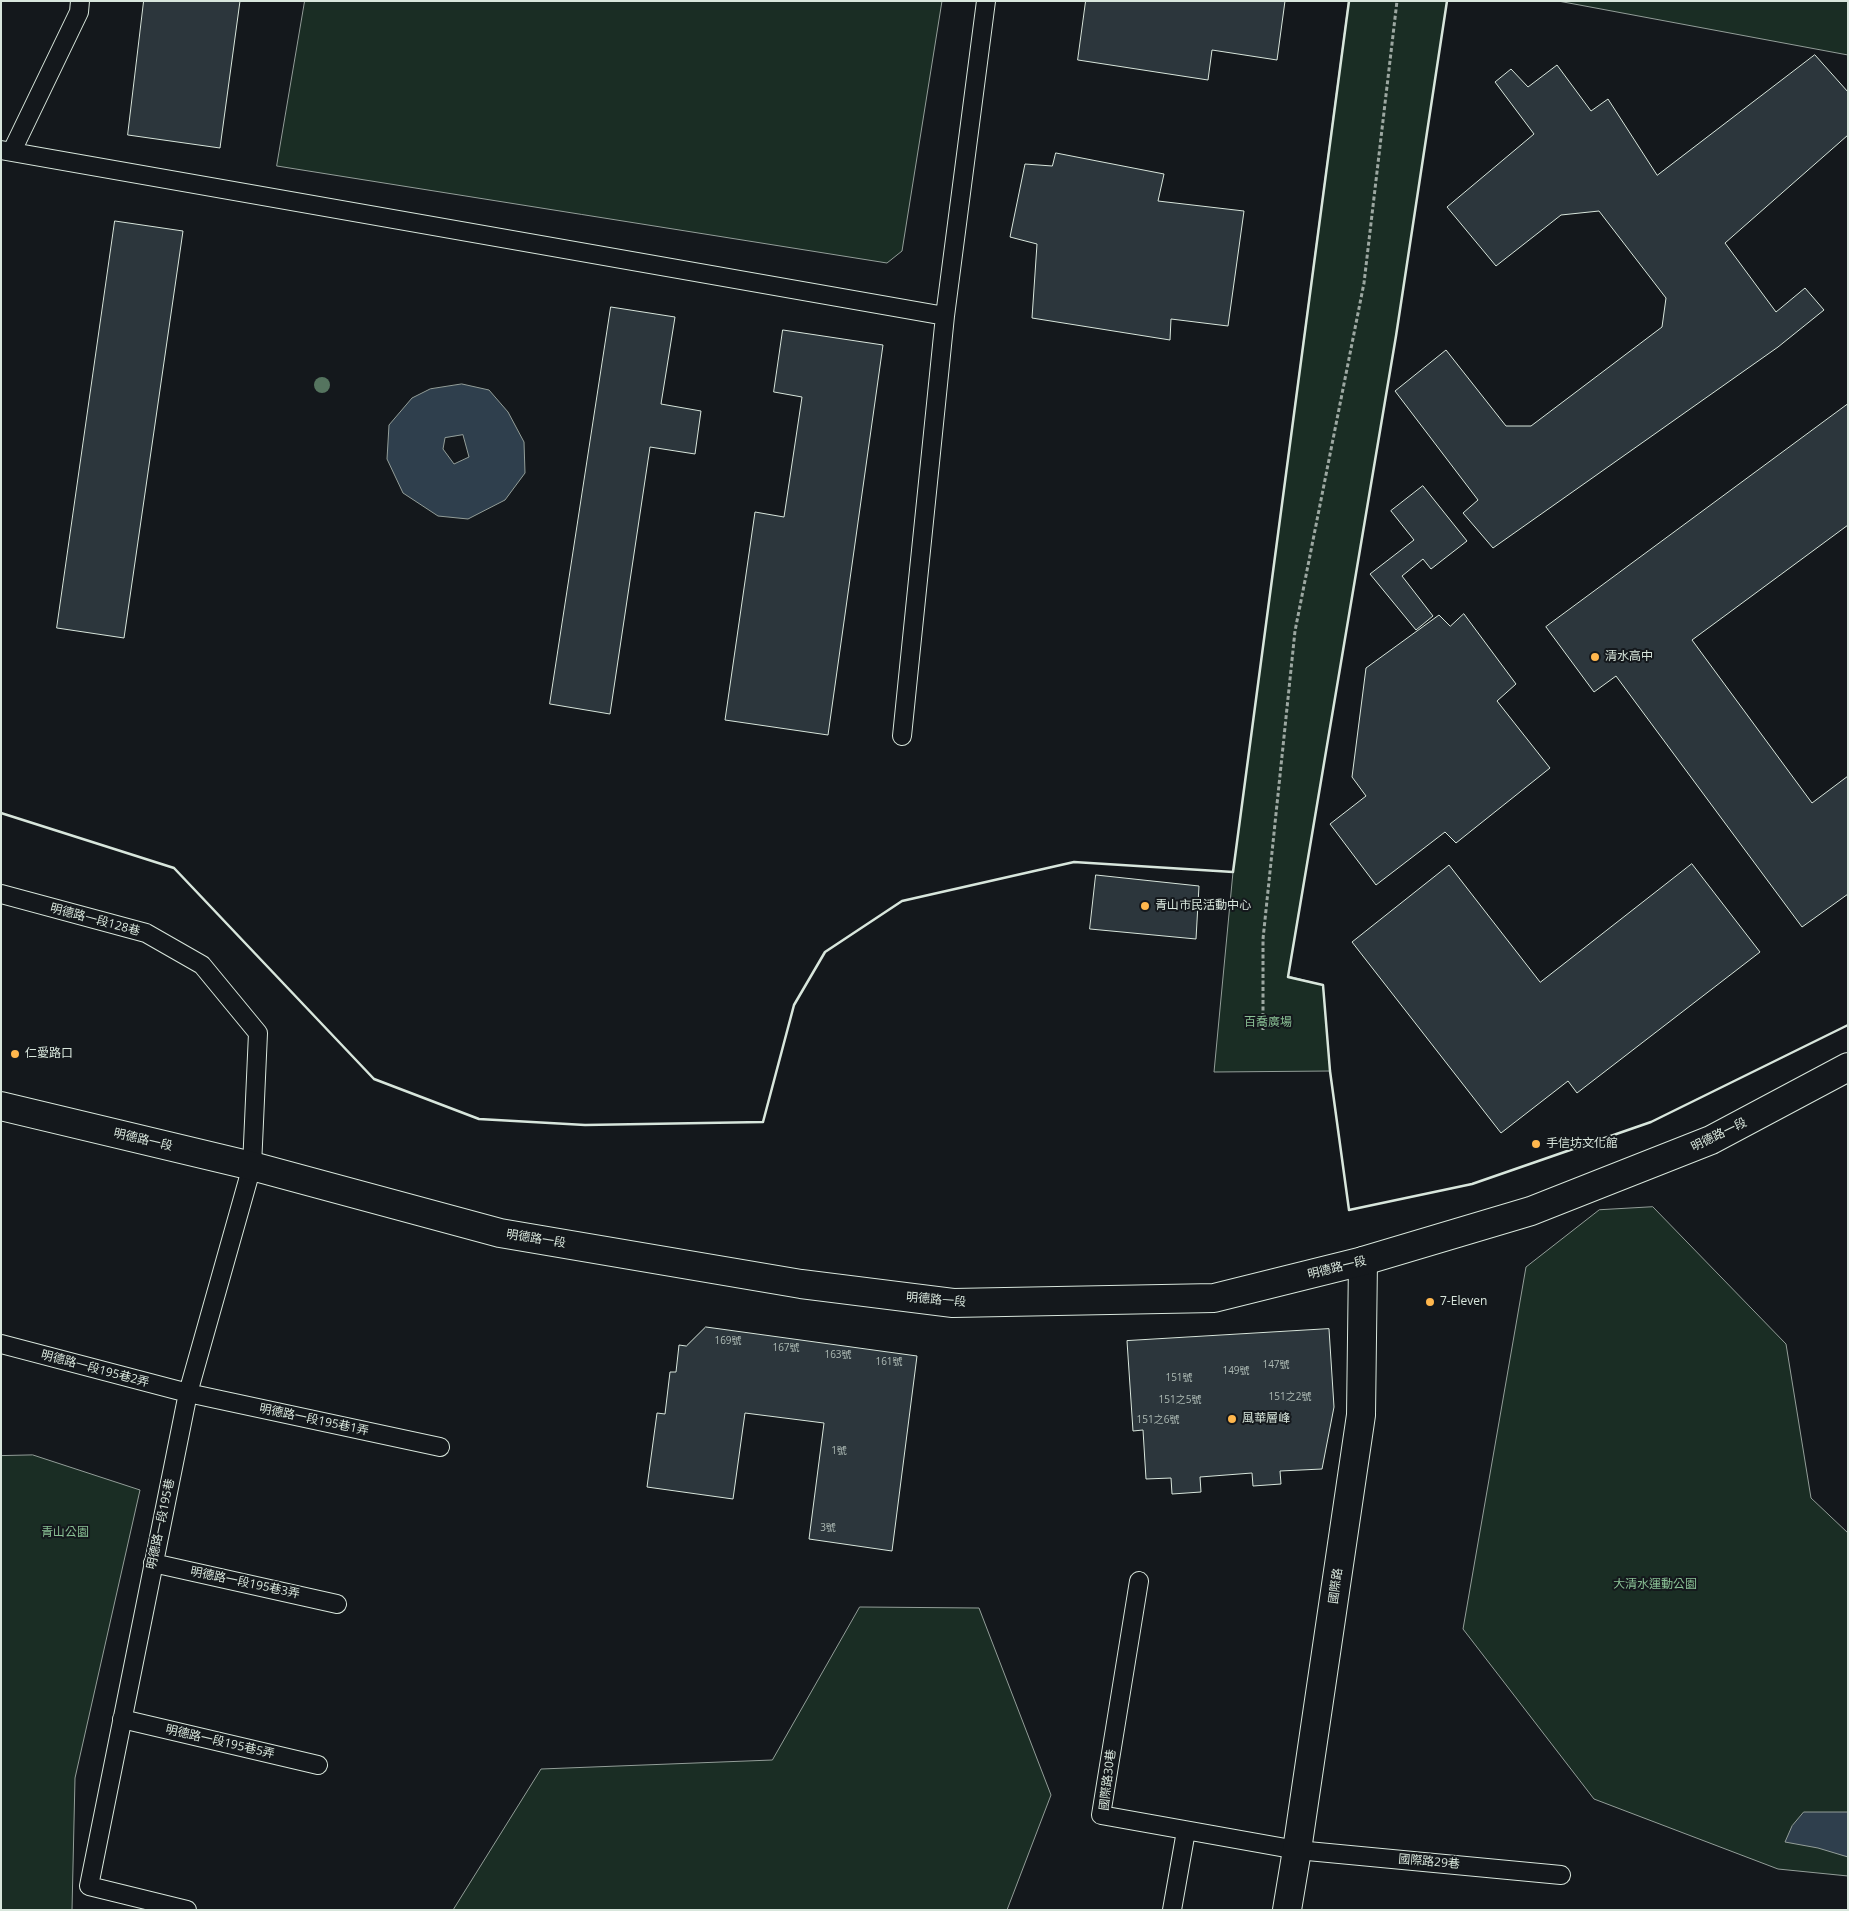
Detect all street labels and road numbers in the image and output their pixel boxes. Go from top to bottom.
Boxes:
street label: 明德路一段128巷 [48,901,142,939]
street label: 明德路一段 [1689,1115,1749,1155]
street label: 明德路一段 [112,1126,174,1154]
street label: 明德路一段 [505,1227,567,1251]
street label: 明德路一段 [1306,1254,1368,1282]
street label: 明德路一段 [905,1290,967,1310]
street label: 明德路一段195巷2弄 [39,1348,151,1390]
street label: 明德路一段195巷1弄 [258,1401,370,1439]
street label: 明德路一段195巷 [144,1477,178,1571]
street label: 明德路一段195巷3弄 [189,1564,301,1602]
street label: 國際路 [1326,1567,1346,1605]
street label: 明德路一段195巷5弄 [164,1722,276,1762]
street label: 國際路30巷 [1097,1748,1119,1812]
street label: 國際路29巷 [1398,1852,1460,1872]

